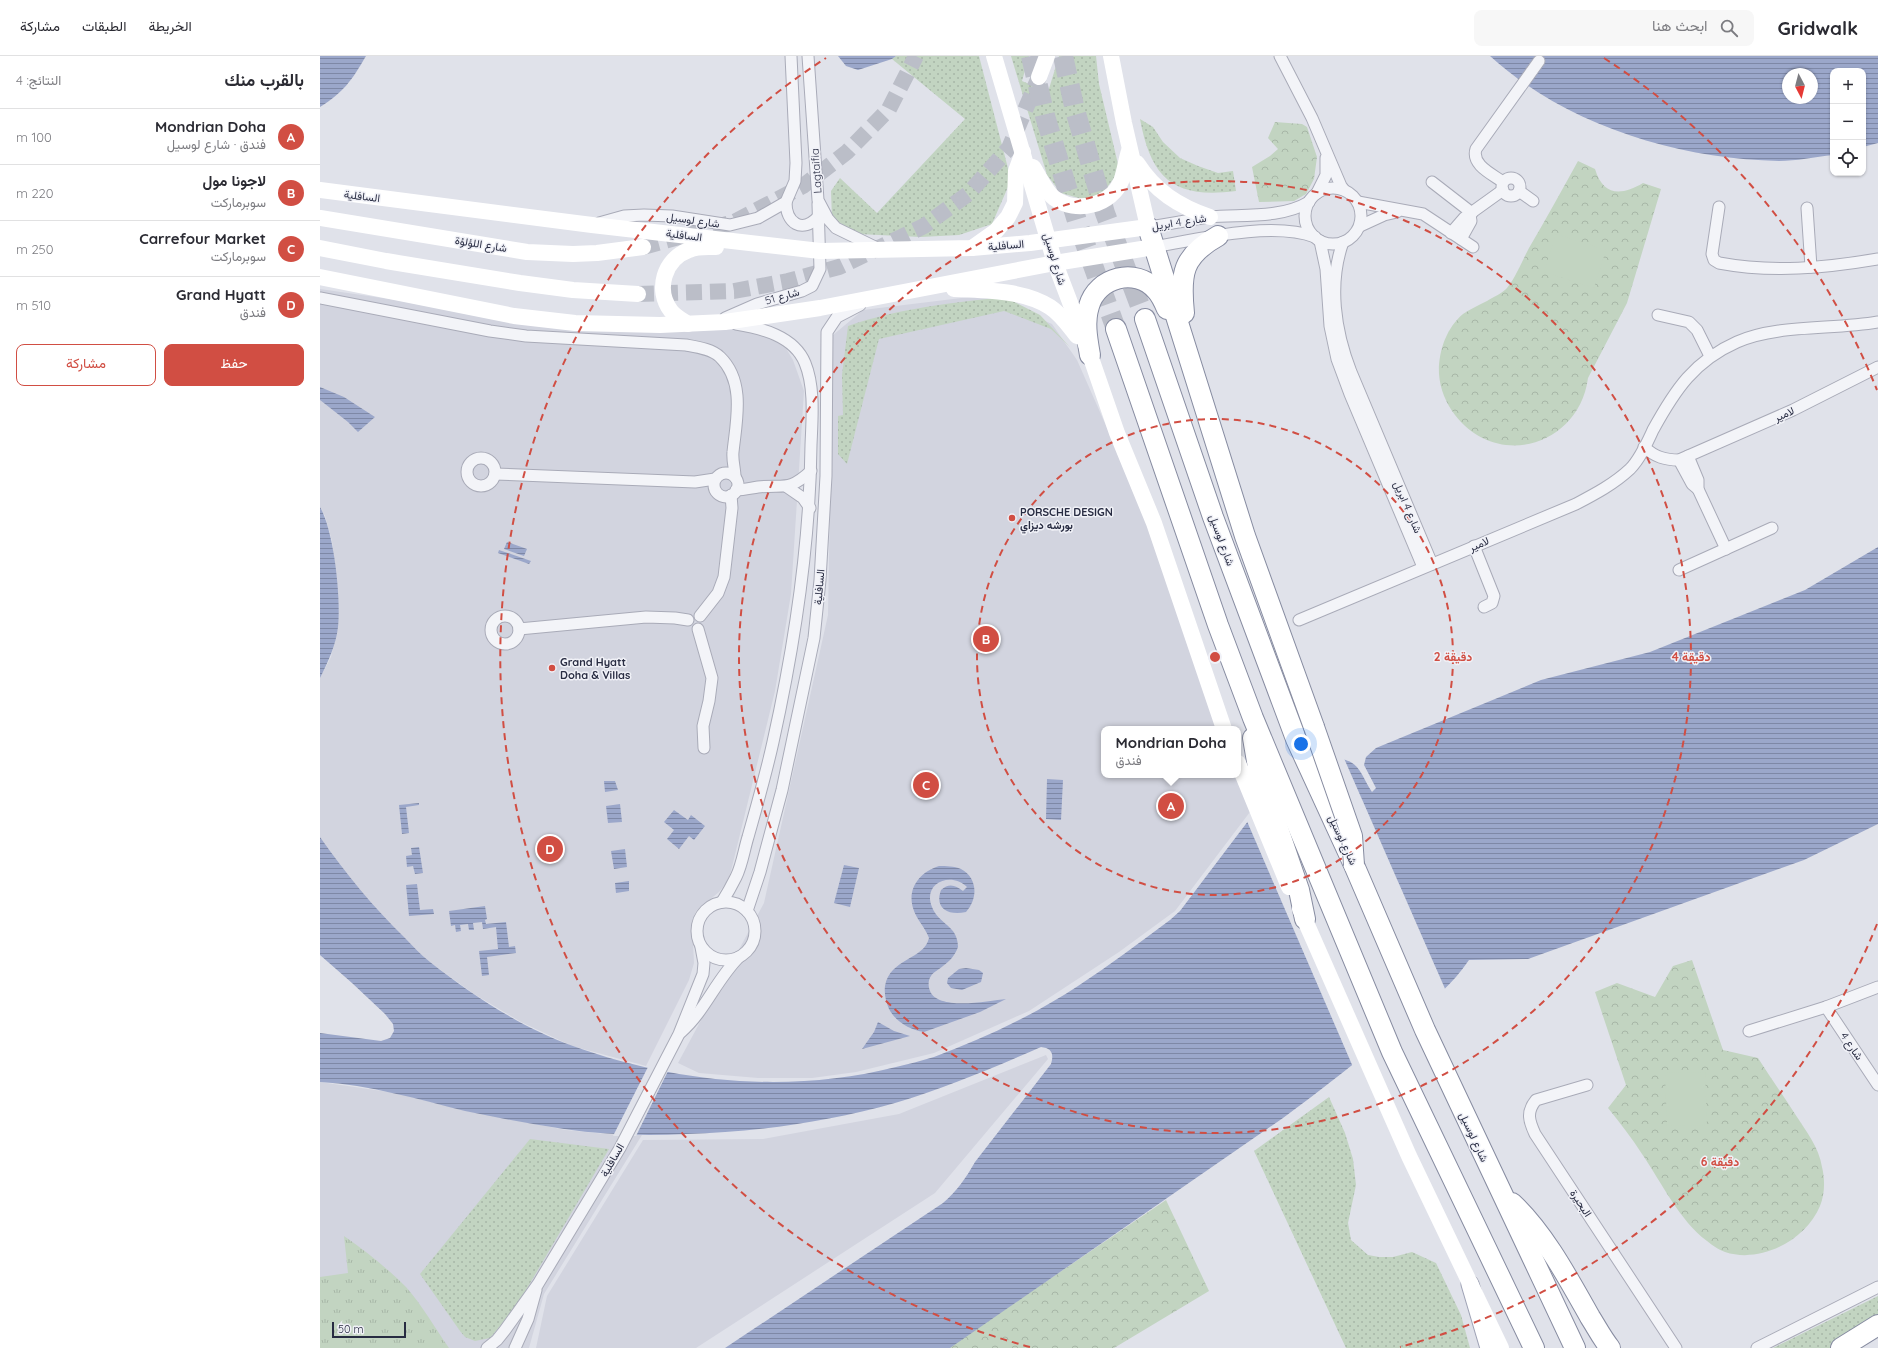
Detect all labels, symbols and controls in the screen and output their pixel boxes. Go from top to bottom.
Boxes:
search box [1474,10,1754,46]
text: ابحث هنا [1652,16,1708,35]
text: Gridwalk [1778,16,1858,40]
text: مشاركة [20,17,60,35]
text: الطبقات [82,17,126,35]
text: الخريطة [148,17,192,35]
icon: search [1718,17,1740,39]
north arrow [1782,68,1818,104]
map controls [1830,68,1866,176]
button: + [1830,68,1866,104]
text: بالقرب منك [225,69,304,90]
text: النتائج: 4 [16,72,61,88]
button: − [1830,104,1866,140]
text: Mondrian Doha [155,117,266,136]
text: 100 m [16,129,52,145]
text: A [287,129,295,145]
text: فندق · شارع لوسيل [167,136,266,152]
button: locate [1830,140,1866,176]
street label: Lagtaifia [807,148,825,194]
text: لاجونا مول [203,171,266,190]
text: 220 m [16,185,54,201]
text: B [287,185,295,201]
street label: السافلية [343,187,381,205]
text: سوبرماركت [211,194,266,210]
street label: شارع لوسيل [665,209,721,232]
street label: شارع 4 ابريل [1151,211,1208,234]
street label: السافلية [665,226,703,244]
text: Carrefour Market [139,229,266,248]
street label: شارع لوسيل [1040,231,1070,287]
street label: شارع اللؤلؤة [454,233,508,256]
street label: السافلية [987,236,1025,254]
text: 250 m [16,241,53,257]
text: C [287,241,295,257]
text: سوبرماركت [211,248,266,264]
street label: شارع 51 [763,284,801,309]
text: Grand Hyatt [176,285,266,304]
text: 510 m [16,297,51,313]
text: D [286,297,296,313]
text: فندق [240,304,266,320]
button: مشاركة [16,344,156,386]
button: حفظ [164,344,304,386]
street label: لامير [1771,403,1796,425]
street label: شارع 4 ابريل [1390,479,1425,536]
place label: PORSCHE DESIGN بورشه ديزاي [1020,505,1113,534]
street label: شارع لوسيل [1205,512,1238,568]
marker: PORSCHE DESIGN بورشه ديزاي [1007,513,1017,523]
street label: لامير [1466,534,1491,555]
street label: السافلية [810,568,828,606]
pin: B [973,624,999,654]
text: 2 دقيقة [1434,649,1472,664]
text: 4 دقيقة [1672,649,1710,664]
centre of rings [1208,650,1222,664]
place label: Grand Hyatt Doha & Villas [560,655,630,682]
marker: Grand Hyatt Doha & Villas [547,663,557,673]
popup [1101,726,1241,778]
text: Mondrian Doha [1115,733,1227,752]
your location [1291,734,1311,754]
text: فندق [1115,752,1142,768]
pin: C [913,770,939,800]
pin: A [1158,791,1184,821]
street label: شارع لوسيل [1324,813,1361,868]
pin: D [537,834,563,864]
street label: شارع 4 [1837,1029,1867,1064]
street label: شارع لوسيل [1455,1110,1492,1165]
street label: السافلية [597,1141,627,1179]
text: 6 دقيقة [1701,1154,1739,1169]
street label: البحيرة [1567,1187,1595,1219]
scale bar [332,1320,406,1339]
text: 50 m [338,1322,364,1336]

